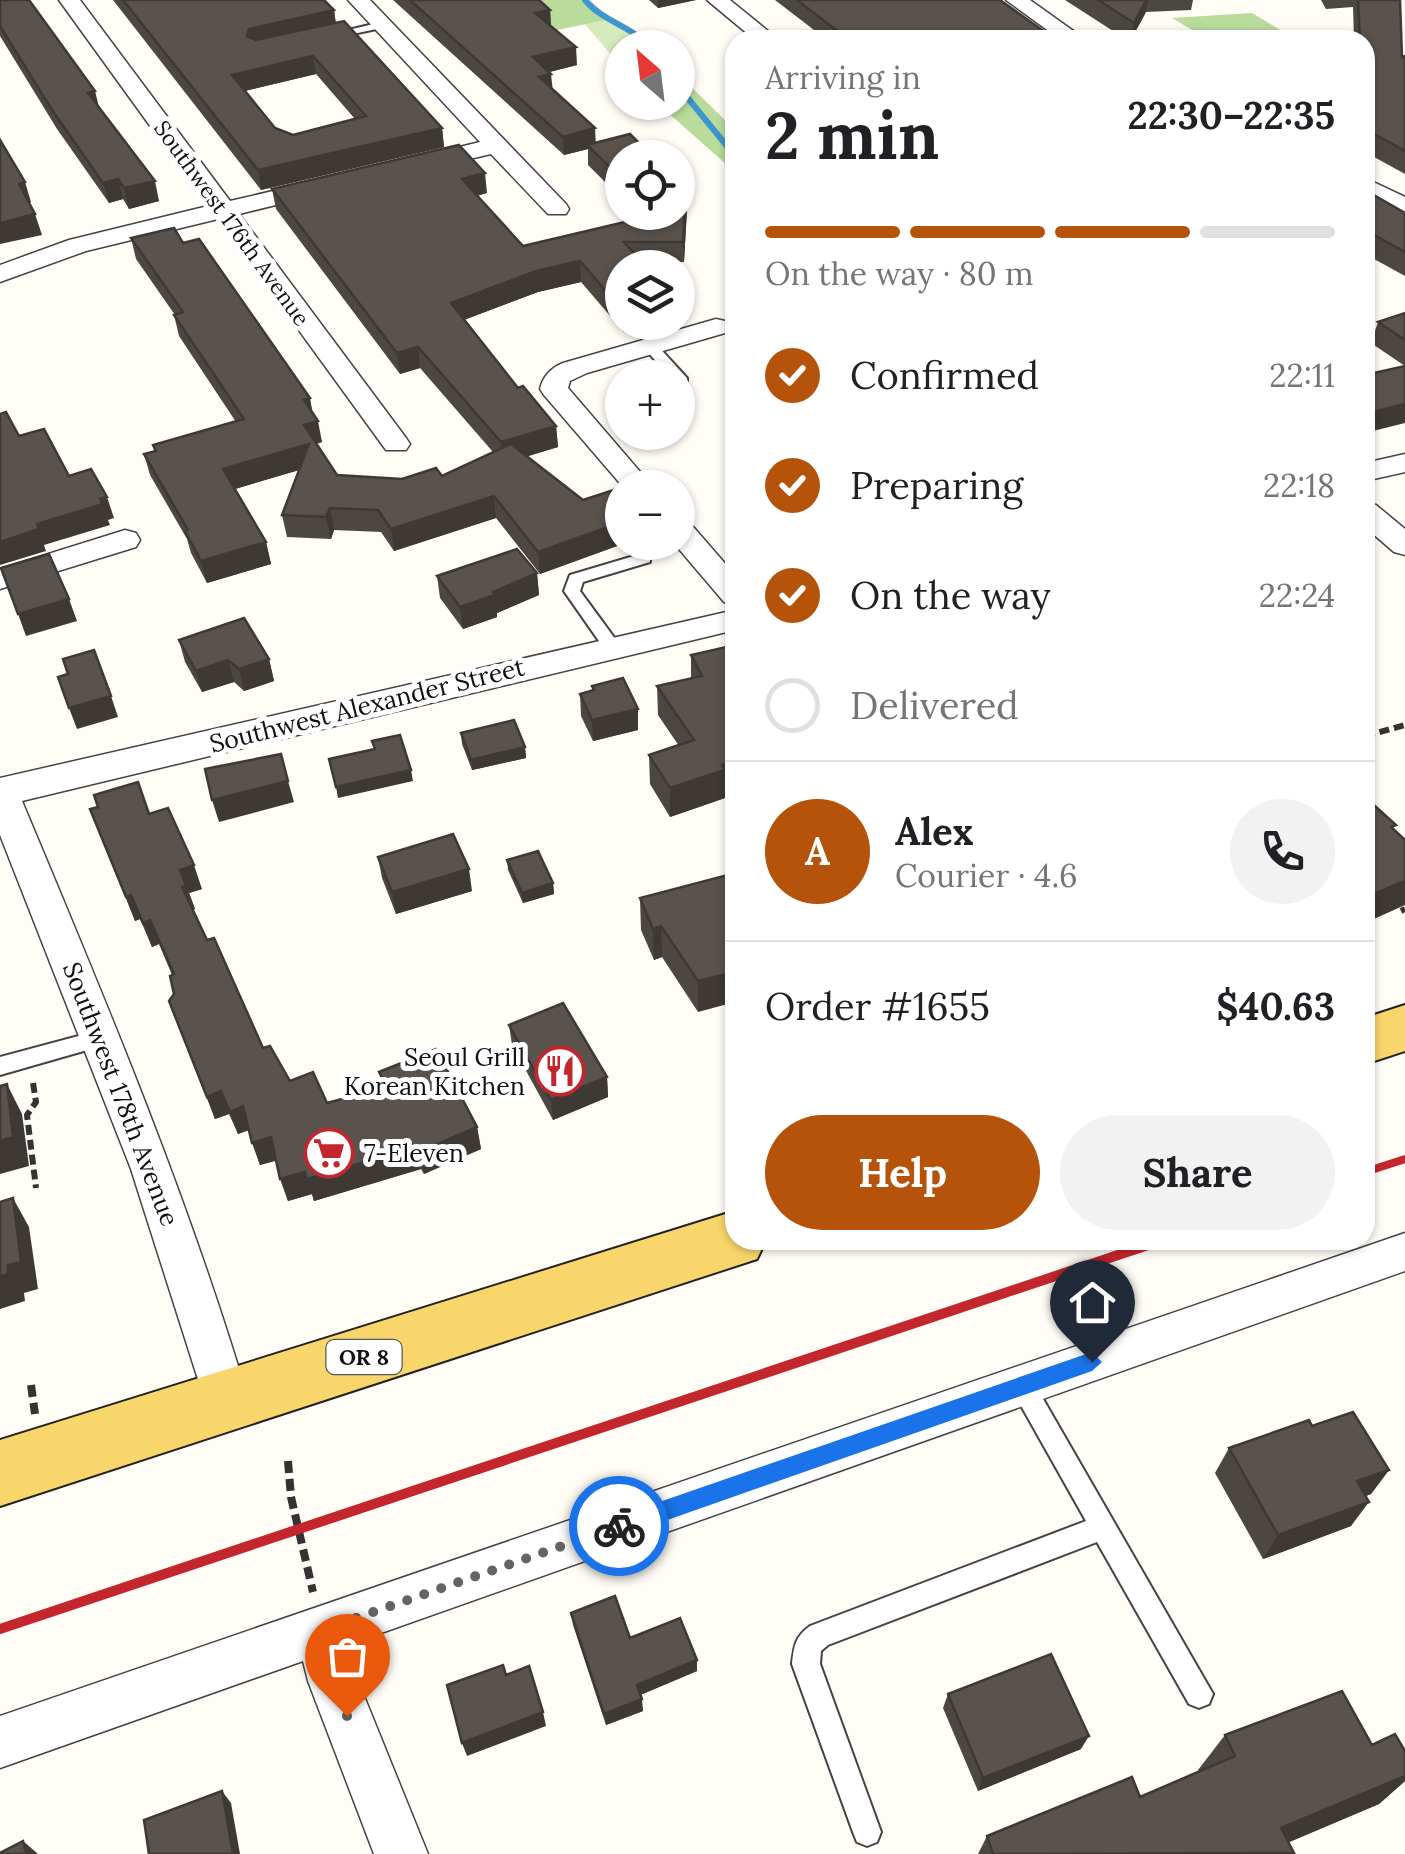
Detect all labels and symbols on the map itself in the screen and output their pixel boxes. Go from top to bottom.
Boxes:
north arrow [605,30,695,120]
street label: Southwest 176th Avenue [148,115,316,331]
street label: Southwest Alexander Street [206,650,528,760]
street label: Southwest 178th Avenue [56,958,186,1230]
place label: Seoul Grill Korean Kitchen [344,1041,525,1102]
restaurant icon: Seoul Grill Korean Kitchen [534,1045,586,1097]
supermarket icon: 7-Eleven [303,1127,355,1179]
place label: 7-Eleven [364,1137,464,1169]
pin [1050,1260,1135,1363]
road number: OR 8 [326,1340,402,1374]
courier [569,1476,669,1576]
pin [305,1614,390,1717]

